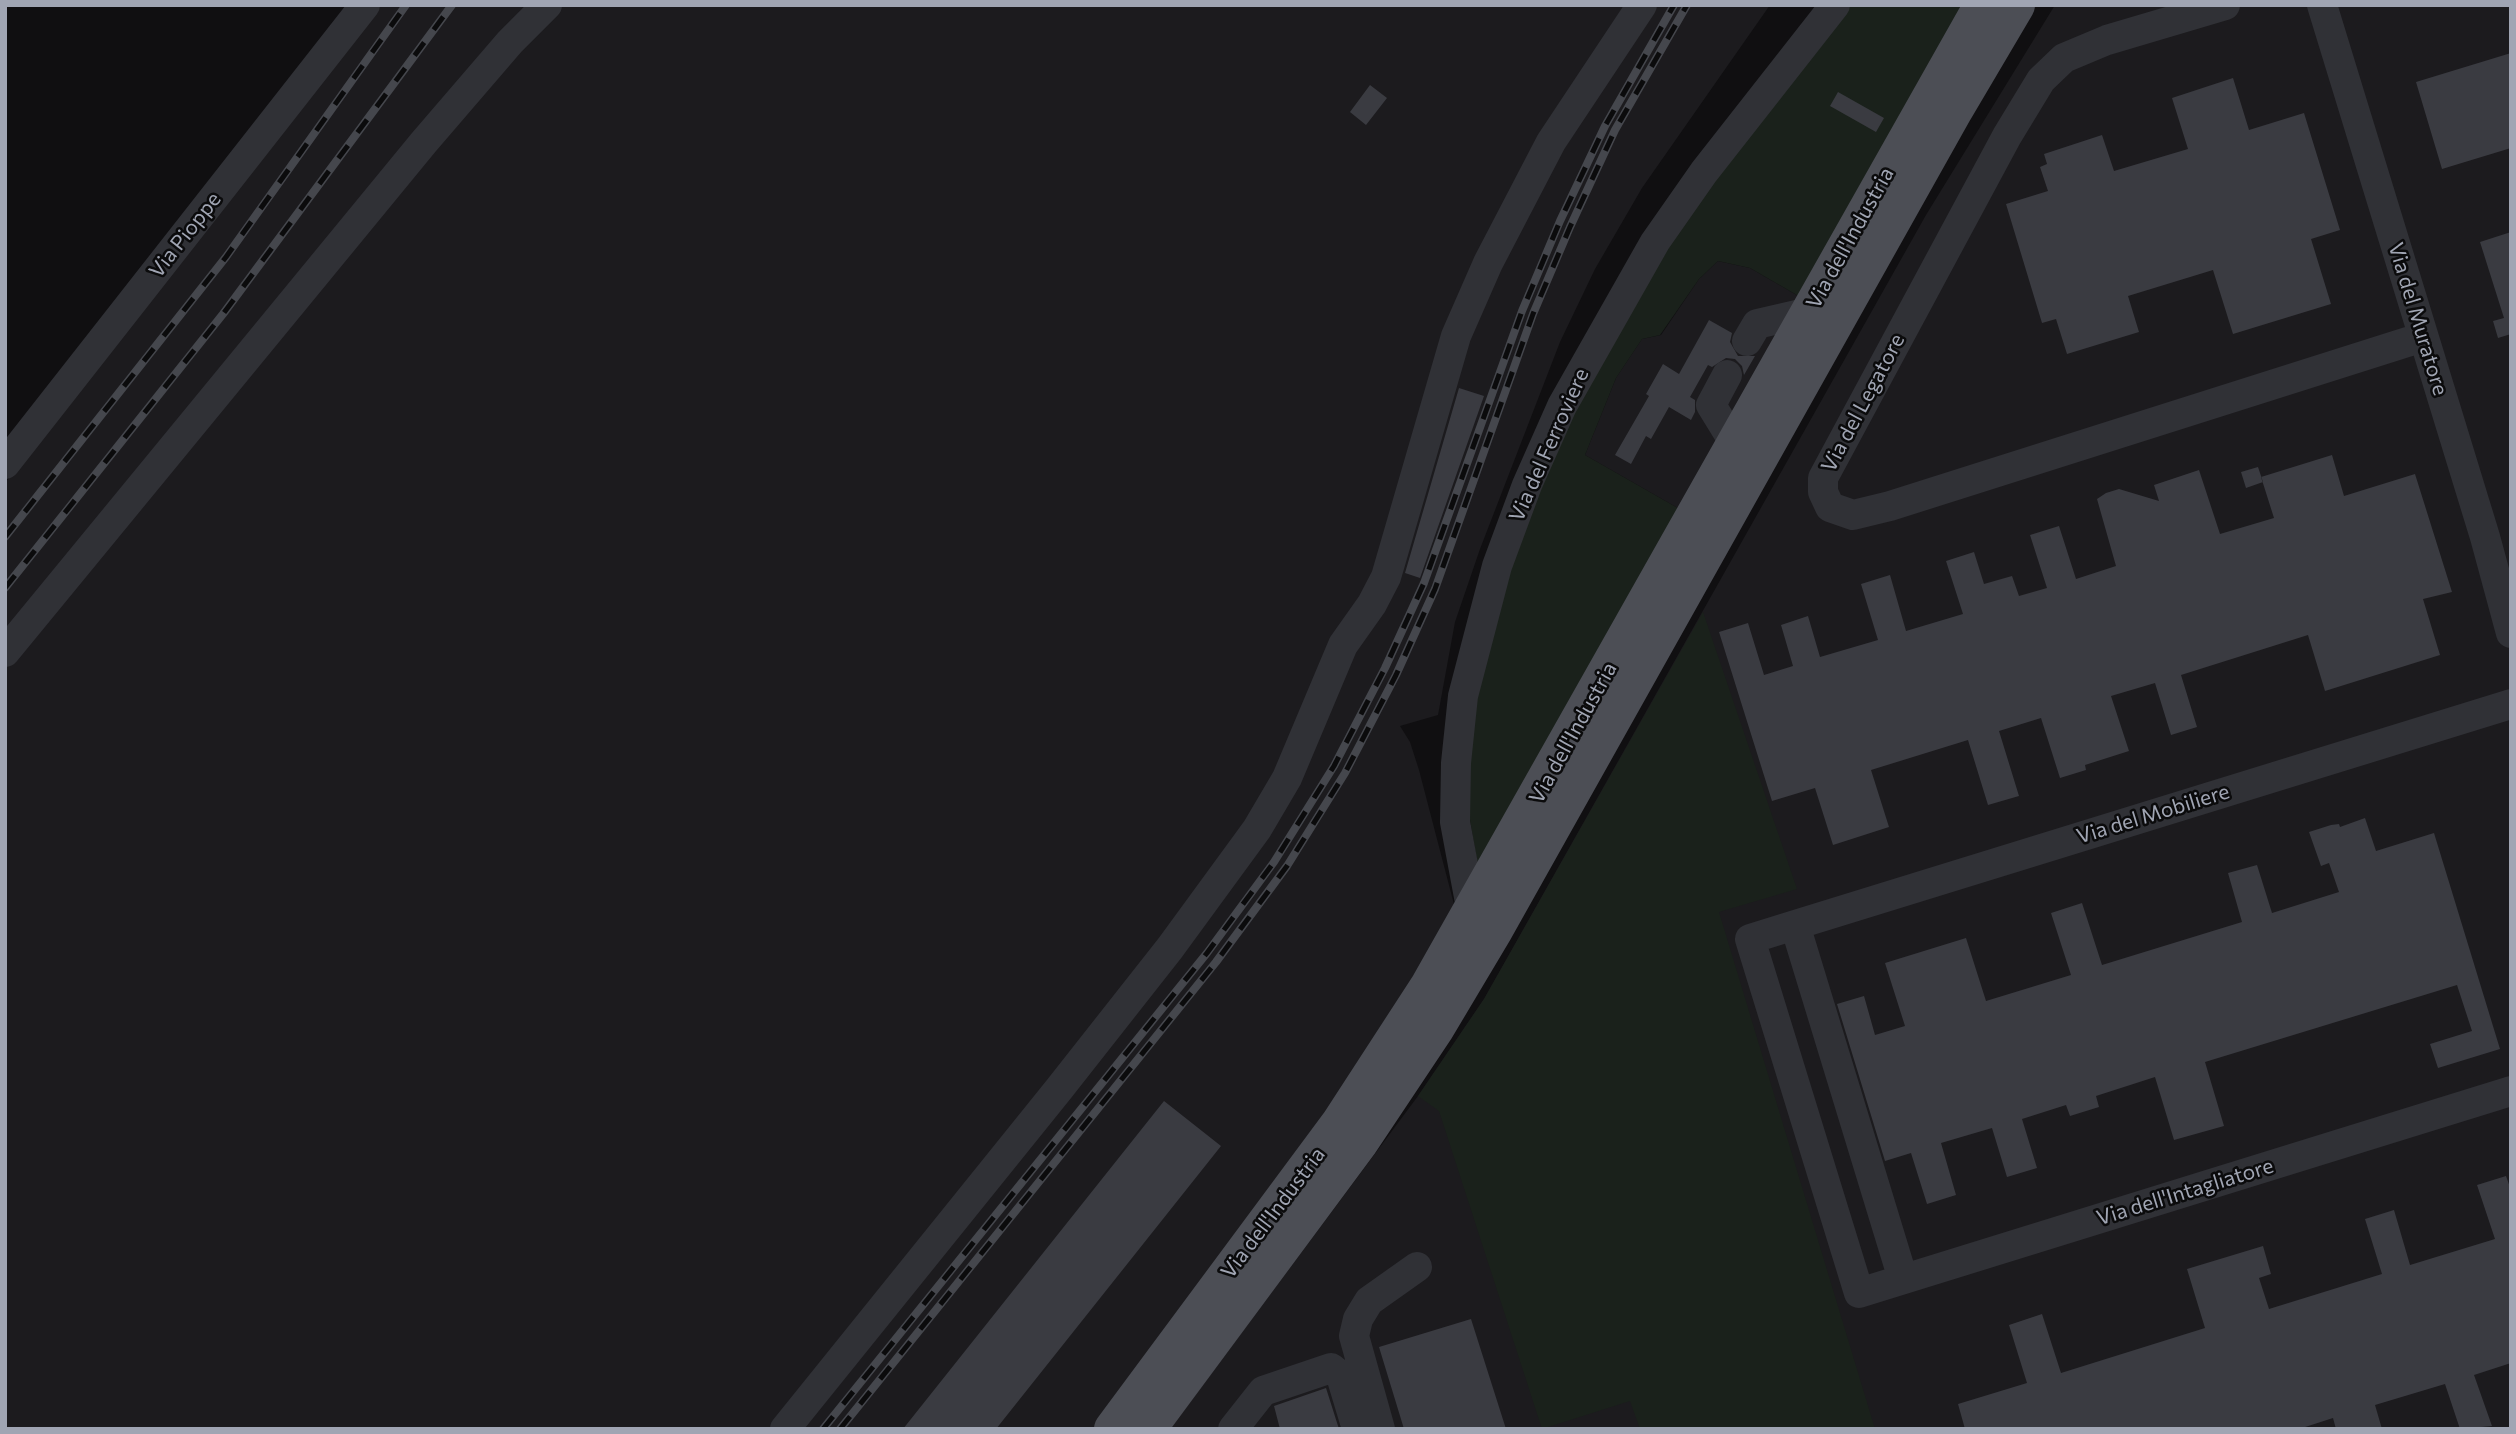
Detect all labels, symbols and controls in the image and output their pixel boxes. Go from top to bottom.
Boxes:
street label: Via dell'Industria [1801,163,1899,313]
street label: Via Pioppe [144,187,226,283]
street label: Via del Muratore [2383,240,2453,398]
street label: Via del Legatore [1816,330,1910,476]
street label: Via del Ferroviere [1504,365,1594,525]
street label: Via dell'Industria [1524,658,1622,808]
street label: Via del Mobiliere [2073,779,2233,849]
street label: Via dell'Industria [1216,1142,1330,1284]
street label: Via dell'Intagliatore [2094,1153,2276,1231]

